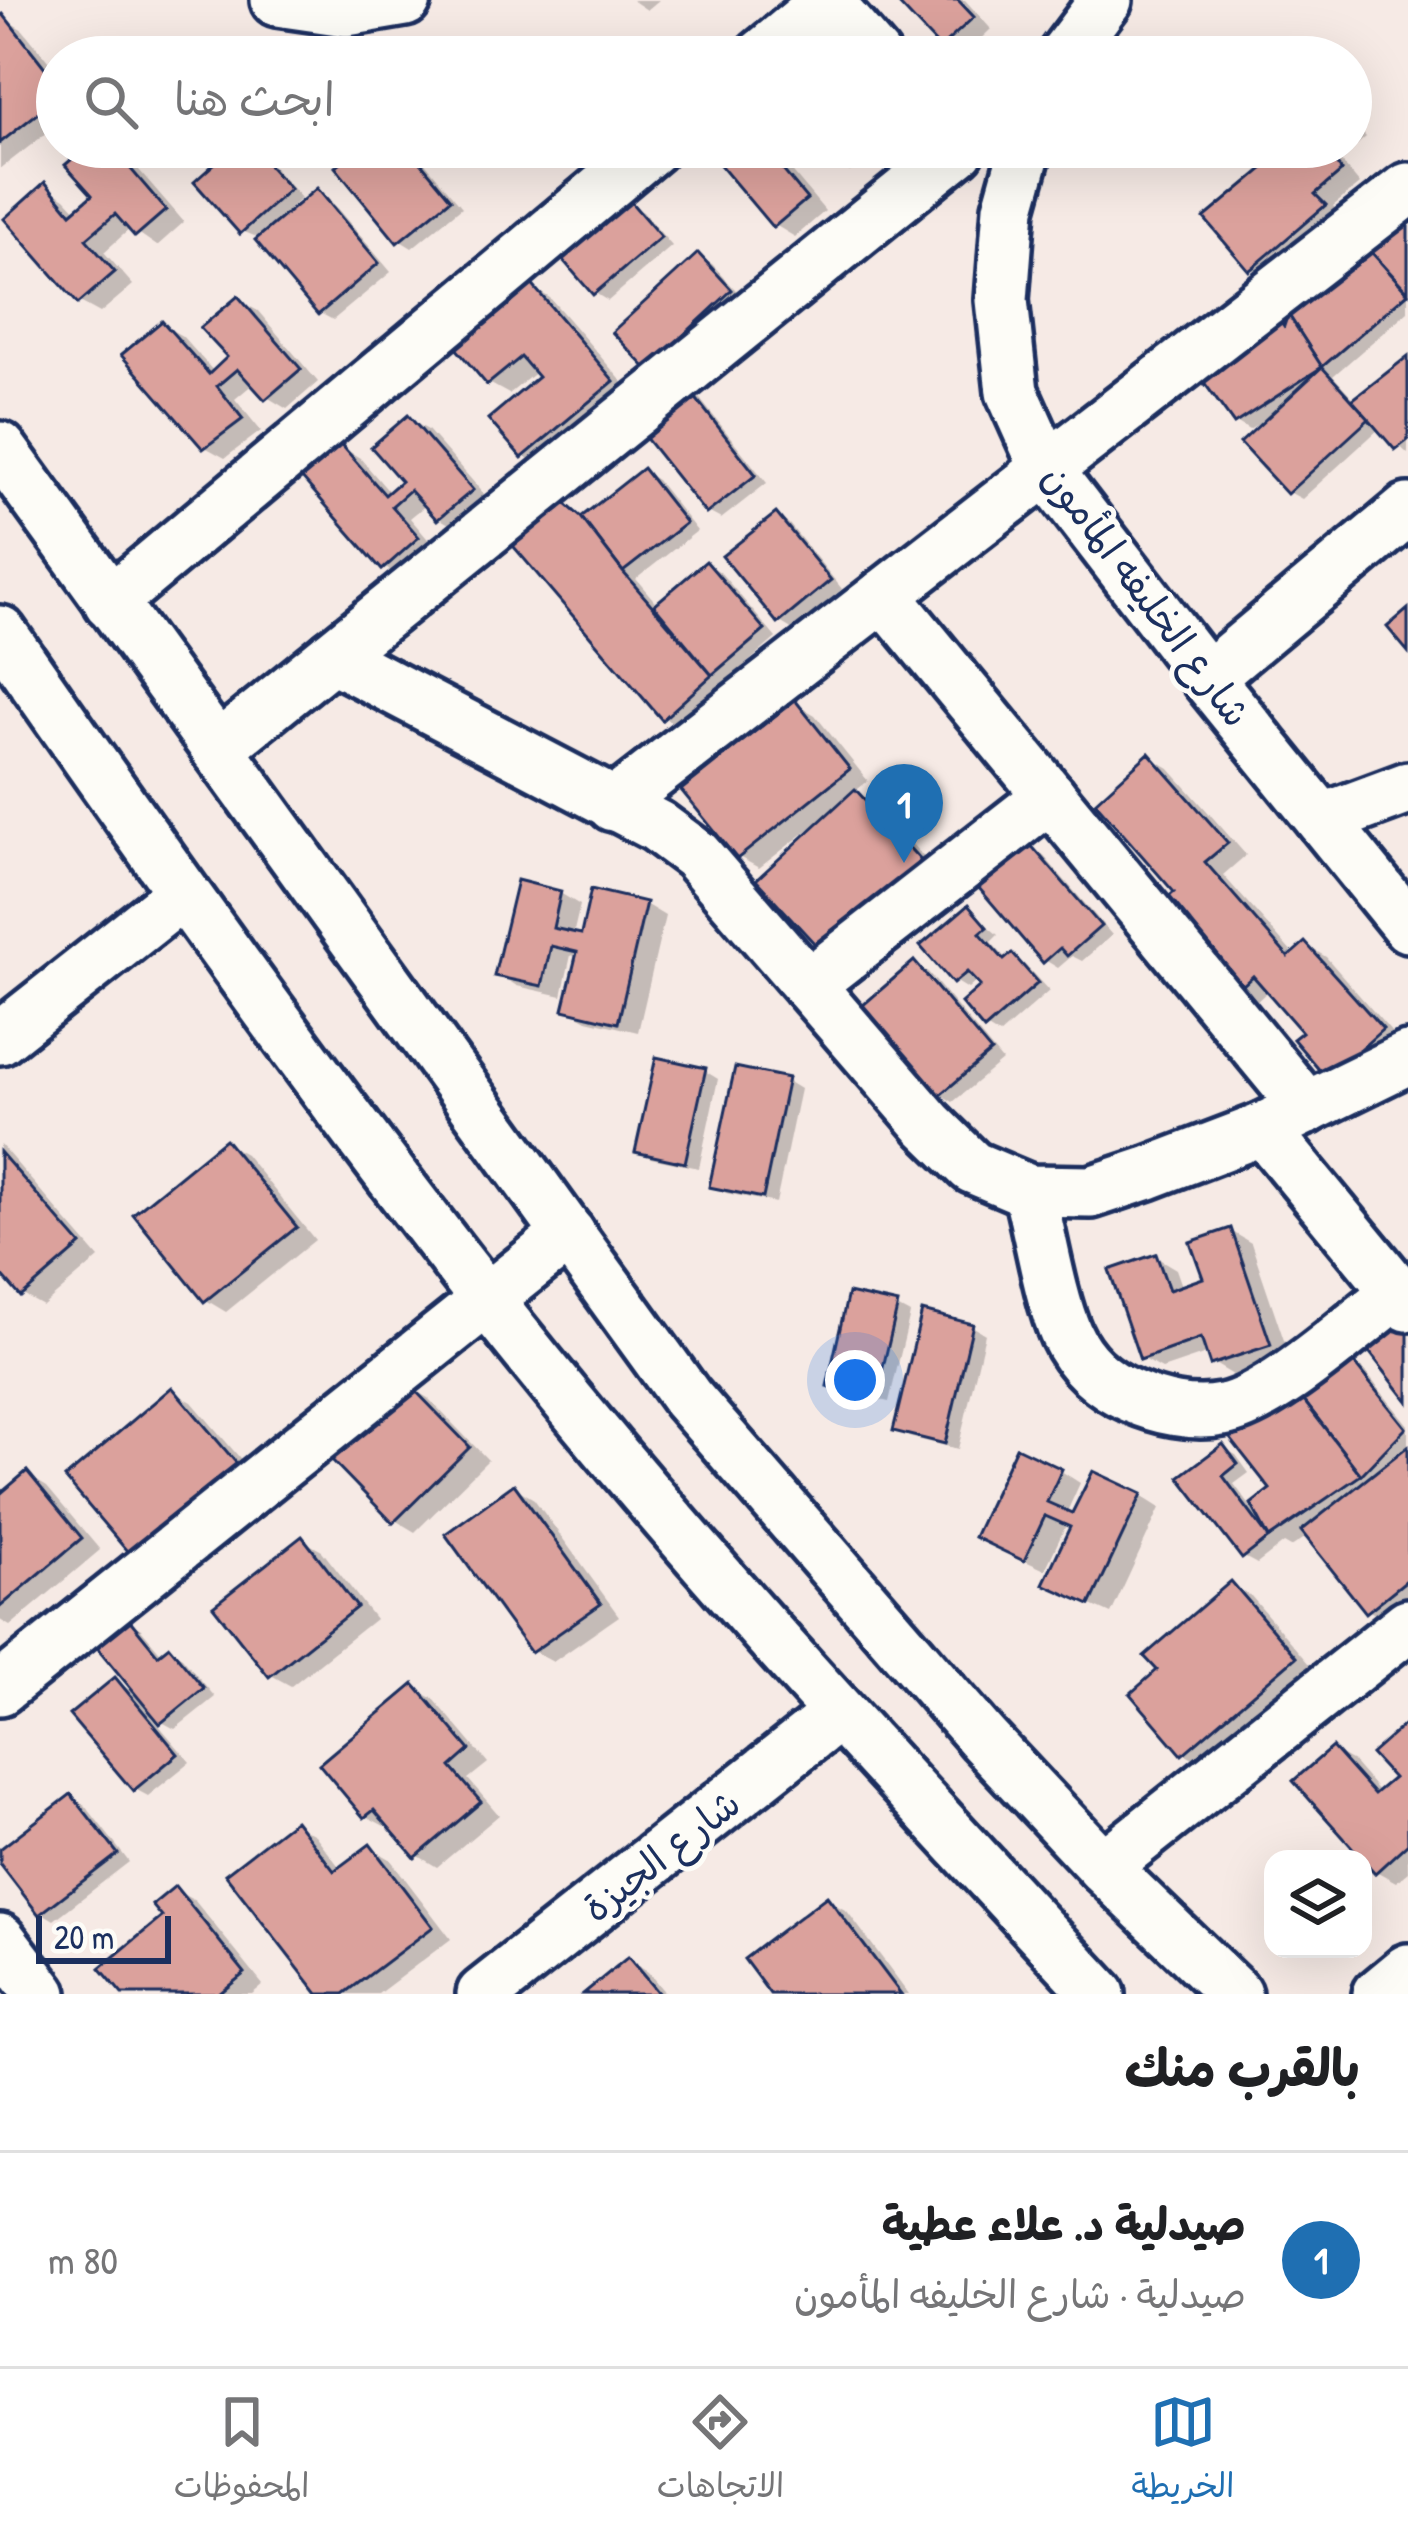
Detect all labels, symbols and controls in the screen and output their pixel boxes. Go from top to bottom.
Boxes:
search box [36,36,1372,168]
text: ابحث هنا [174,68,335,129]
icon: search [78,69,144,135]
street label: شارع الخليفه المأمون [1029,452,1264,738]
pin: 1 [865,764,943,863]
your location [825,1350,885,1410]
street label: شارع الجيزة [571,1776,752,1935]
map controls [1264,1850,1372,1958]
button: layers [1264,1850,1372,1958]
scale bar [36,1910,171,1963]
text: 20 m [54,1915,114,1959]
text: بالقرب منك [1125,2033,1360,2102]
text: صيدلية د. علاء عطية [882,2193,1246,2254]
text: 80 m [48,2233,118,2286]
text: 1 [1314,2233,1328,2286]
text: صيدلية · شارع الخليفه المأمون [794,2267,1246,2320]
tab: المحفوظات [174,2389,310,2515]
tab: الاتجاهات [657,2389,784,2515]
tab: الخريطة [1131,2389,1234,2515]

